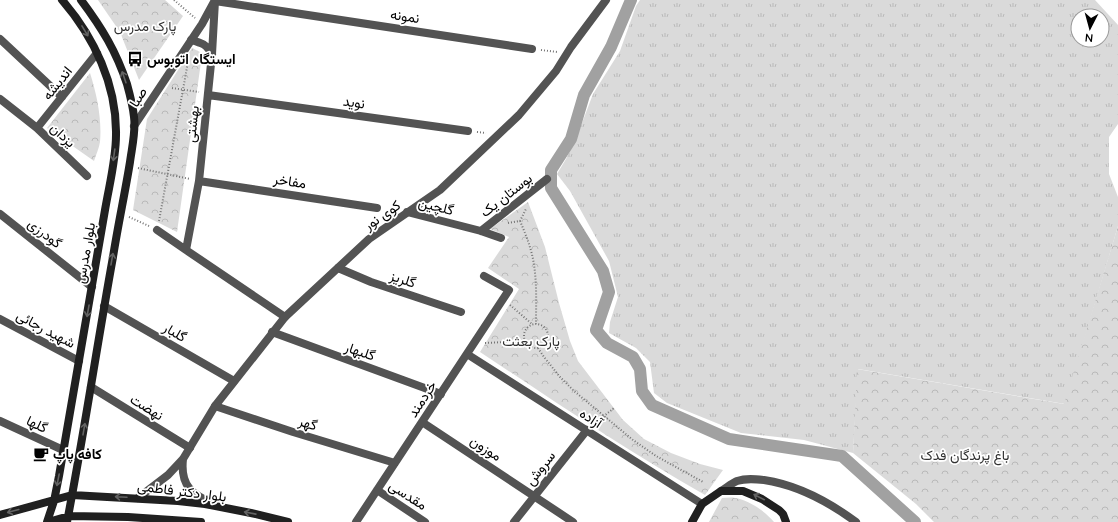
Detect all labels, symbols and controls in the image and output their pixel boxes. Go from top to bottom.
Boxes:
street label: نمونه [389,5,421,28]
north arrow [1070,8,1110,48]
park label: پارک مدرس [114,17,176,36]
one-way arrow [82,25,90,37]
text: N [1084,30,1094,45]
bus stop icon: ایستگاه اتوبوس [126,50,144,68]
place label: ایستگاه اتوبوس [147,50,236,69]
street label: اندیشه [38,63,77,104]
one-way arrow [120,70,127,83]
street label: صبا [125,83,152,111]
street label: نوید [342,92,366,113]
street label: بهشتی [181,105,204,143]
street label: یزدان [46,119,80,152]
one-way arrow [110,148,118,161]
street label: مفاخر [271,169,308,193]
street label: بوستان یک [476,169,536,222]
street label: گلچین [416,193,456,220]
street label: کوی نور [359,196,405,236]
street label: گودرزی [24,214,66,253]
street label: بلوار مدرس [71,221,100,285]
one-way arrow [108,253,116,266]
street label: گلریز [386,266,418,293]
one-way arrow [84,304,92,317]
street label: شهید رجائی [13,306,79,353]
street label: گلبار [159,318,190,347]
park label: پارک بعثت [502,332,560,351]
street label: گلبهار [341,337,378,365]
street label: خردمند [404,377,441,421]
street label: نهضت [126,390,167,425]
street label: آزاده [576,404,607,434]
street label: گلها [23,411,50,438]
street label: گهر [295,411,320,435]
one-way arrow [80,423,88,436]
street label: موزون [466,431,505,466]
cafe icon: کافه پاپ [32,445,50,463]
place label: کافه پاپ [53,445,102,464]
park label: باغ پرندگان فدک [921,446,1009,466]
street label: سروش [521,447,560,490]
one-way arrow [54,473,62,486]
street label: مقدسی [385,476,431,515]
street label: بلوار دکتر فاطمی [136,477,228,506]
one-way arrow [115,493,128,501]
one-way arrow [753,493,765,500]
one-way arrow [7,508,20,516]
one-way arrow [244,508,257,516]

